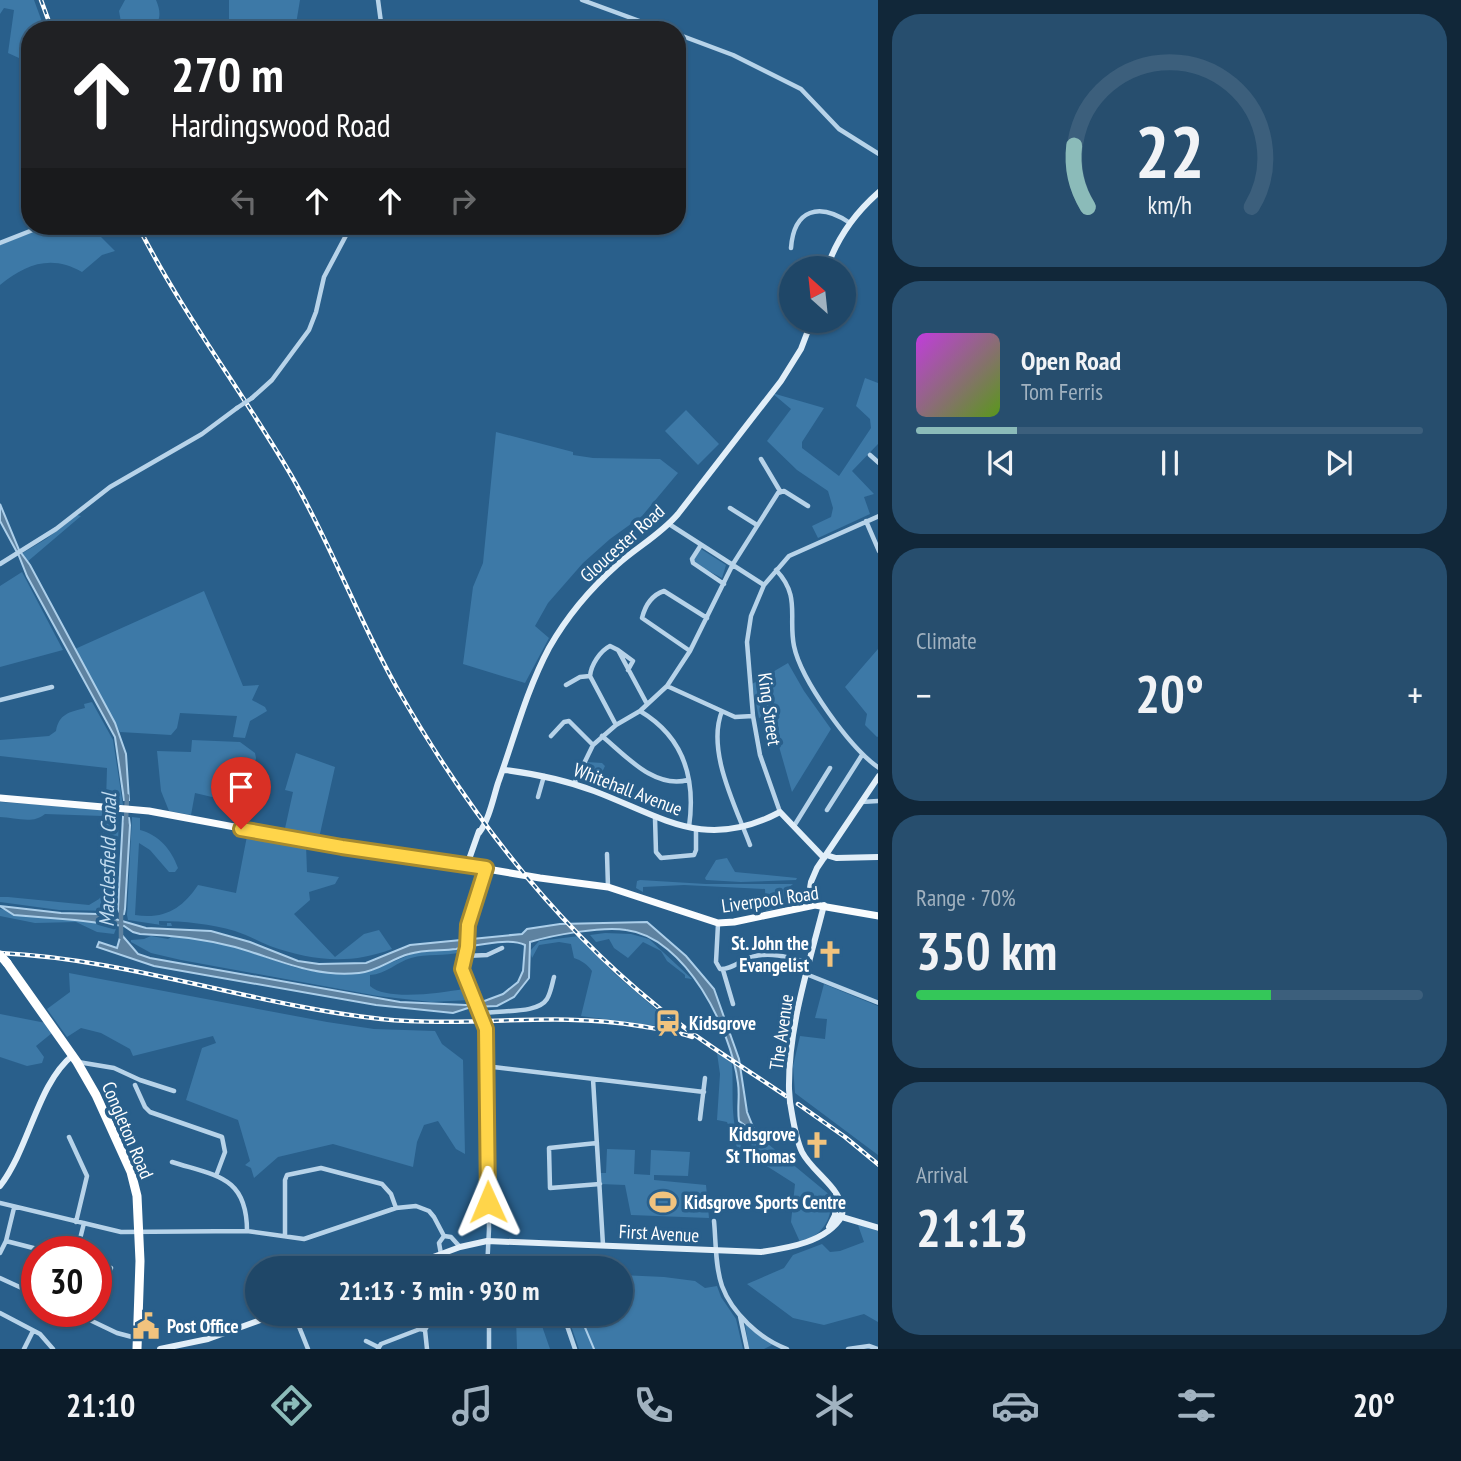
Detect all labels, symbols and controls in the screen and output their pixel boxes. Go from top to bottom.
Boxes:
text: 270 m [171,42,284,106]
icon: ahead [56,49,147,140]
text: 22 [1135,103,1204,197]
text: Hardingswood Road [171,104,391,146]
icon: left [225,182,263,220]
icon: ahead [298,182,336,220]
icon: ahead [371,182,409,220]
icon: right [444,182,482,220]
text: km/h [1147,188,1192,220]
north arrow [779,256,856,332]
map controls [779,256,856,333]
text: Open Road [1021,344,1121,377]
text: Tom Ferris [1021,377,1103,406]
icon: previous [982,444,1020,482]
icon: pause [1151,444,1189,482]
icon: next [1320,444,1358,482]
street label: Gloucester Road [575,499,669,587]
text: Climate [916,626,977,655]
text: 20° [1135,660,1204,727]
text: − [916,670,932,719]
text: + [1407,670,1423,719]
street label: King Street [753,671,787,748]
pin [211,757,271,829]
street label: Whitehall Avenue [570,757,686,821]
icon: arrive [222,768,260,806]
water label: Macclesfield Canal [93,791,122,927]
street label: Liverpool Road [720,880,820,918]
text: Range · 70% [916,883,1016,912]
text: 350 km [916,917,1057,984]
place label: St. John the Evangelist [731,931,809,977]
church icon: St. John the Evangelist [815,939,845,969]
street label: The Avenue [764,992,798,1071]
station icon: Kidsgrove [653,1008,683,1038]
place label: Kidsgrove [689,1011,756,1035]
street label: Congleton Road [97,1078,159,1182]
place label: Kidsgrove St Thomas [726,1122,796,1168]
church icon: Kidsgrove St Thomas [802,1130,832,1160]
text: Arrival [916,1160,968,1189]
position arrow [451,1165,525,1239]
sports icon: Kidsgrove Sports Centre [648,1187,678,1217]
place label: Kidsgrove Sports Centre [684,1190,846,1214]
text: 21:13 [916,1194,1028,1261]
street label: First Avenue [618,1219,700,1247]
speed limit sign: 30 [21,1236,112,1327]
text: 21:13 · 3 min · 930 m [339,1274,539,1307]
public building icon: Post Office [131,1311,161,1341]
place label: Post Office [167,1314,239,1338]
icon: directions [267,1381,316,1430]
icon: music [448,1381,497,1430]
icon: phone [629,1381,678,1430]
icon: climate [810,1381,859,1430]
icon: car [991,1381,1040,1430]
icon: filters [1172,1381,1221,1430]
text: 21:10 [66,1384,135,1426]
text: 20° [1353,1384,1395,1426]

